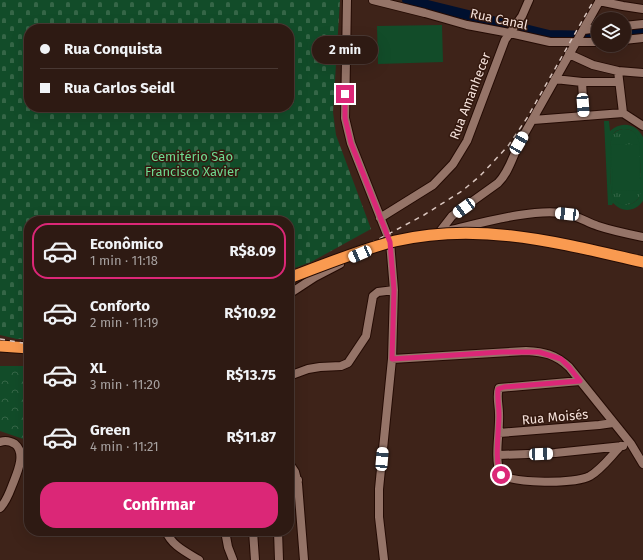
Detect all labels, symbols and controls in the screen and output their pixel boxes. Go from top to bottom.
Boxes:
street label: Rua Canal [469,6,529,32]
map controls [591,12,631,52]
button: layers [591,12,631,52]
callout: 2 min [312,36,378,64]
text: Rua Conquista [64,40,162,58]
text: 2 min [329,42,361,57]
street label: Rua Amanhecer [447,50,493,142]
text: Rua Carlos Seidl [64,79,175,97]
route end [336,85,354,103]
car [576,93,590,117]
car [508,130,530,156]
park label: Cemitério São Francisco Xavier [145,149,239,179]
car [451,196,477,220]
car [554,207,580,221]
icon: car [42,233,78,269]
text: Econômico [90,235,163,253]
text: R$8.09 [230,242,276,260]
car [347,244,373,264]
text: 1 min · 11:18 [90,253,158,268]
icon: car [42,295,78,331]
text: Conforto [90,297,150,315]
text: R$10.92 [224,304,276,322]
text: 2 min · 11:19 [90,315,158,330]
icon: car [42,357,78,393]
text: XL [90,359,106,377]
text: R$13.75 [226,366,276,384]
text: 3 min · 11:20 [90,377,160,392]
street label: Rua Moisés [521,407,589,427]
icon: car [42,419,78,455]
text: Green [90,421,130,439]
text: R$11.87 [226,428,276,446]
text: 4 min · 11:21 [90,439,159,454]
car [375,447,389,471]
car [529,448,553,460]
route start [492,466,510,484]
button: Confirmar [40,482,278,528]

